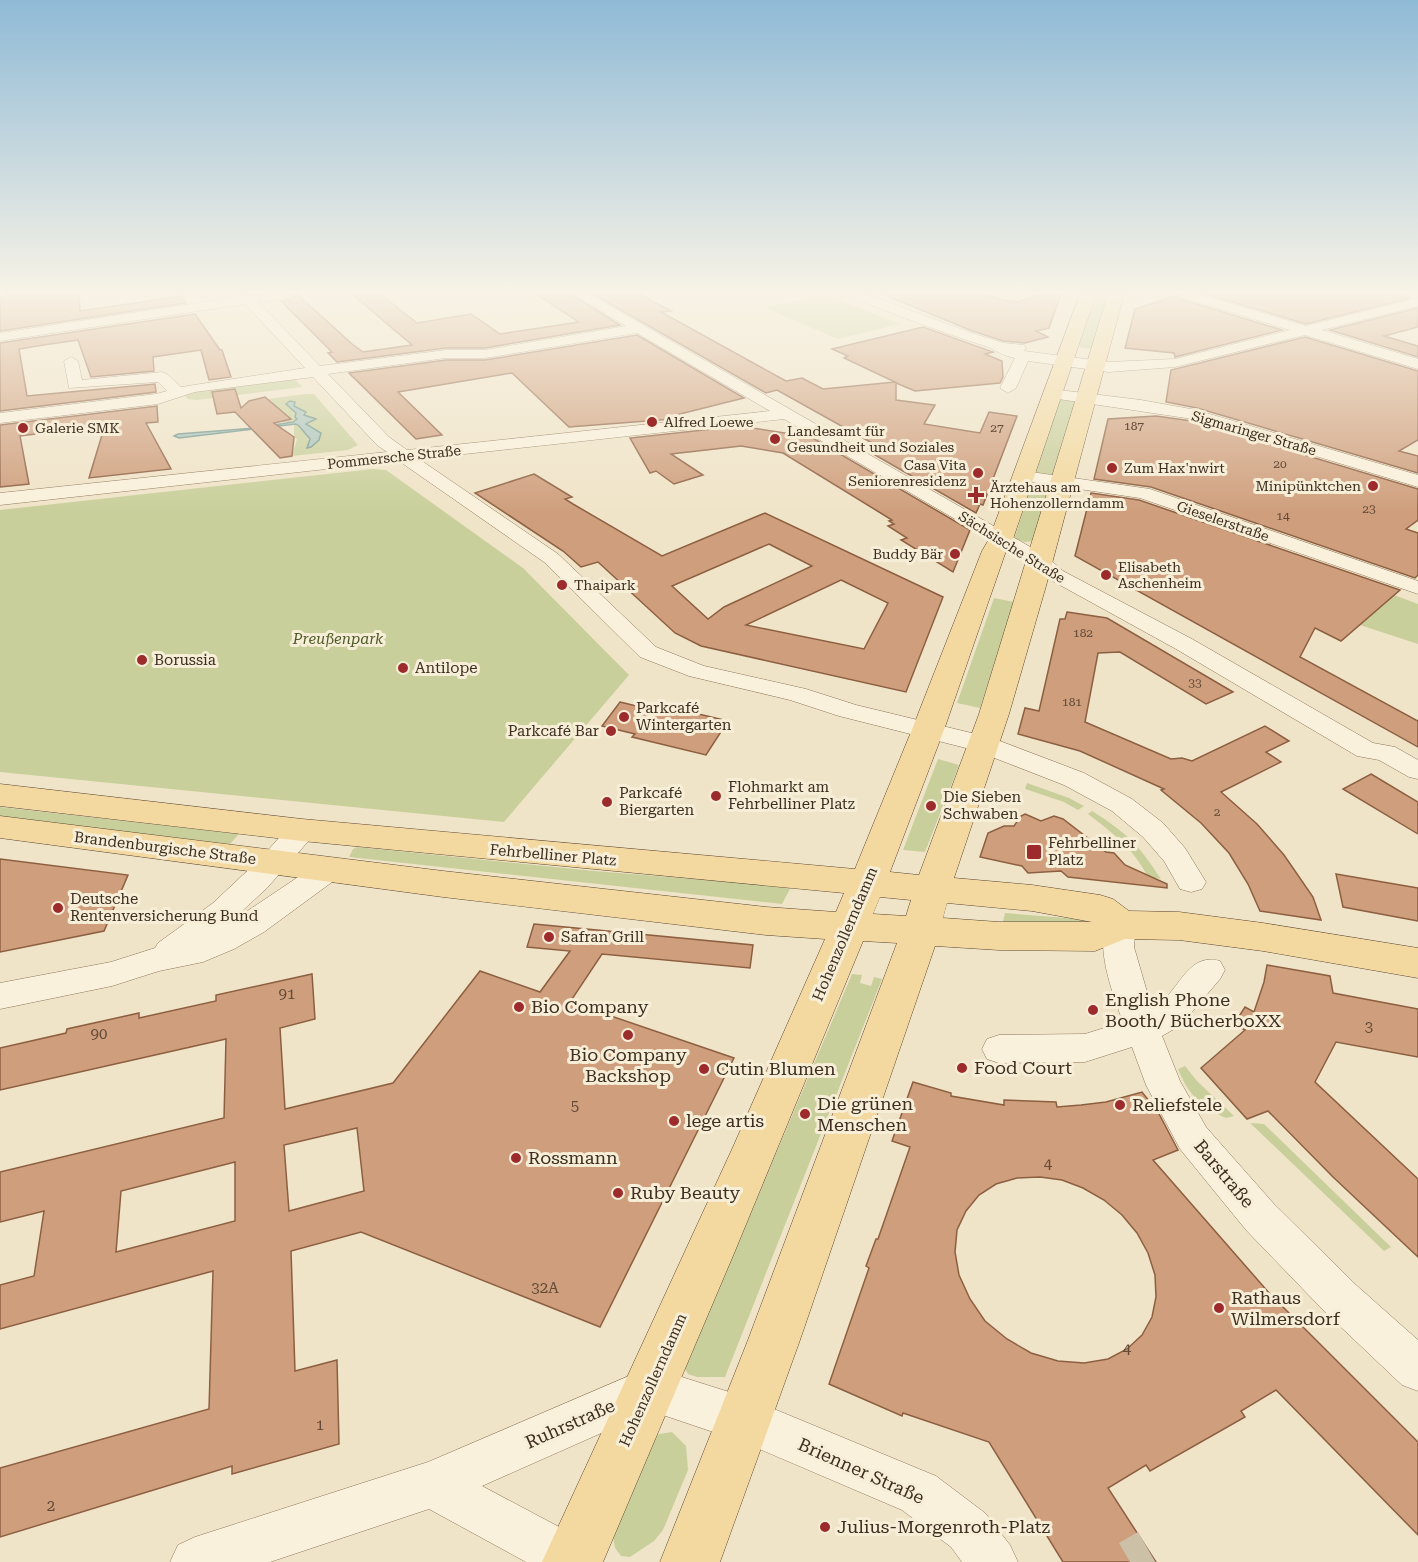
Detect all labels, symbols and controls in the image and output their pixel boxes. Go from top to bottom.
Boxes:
street label: Sigmaringer Straße [1190,408,1318,459]
place label: Alfred Loewe [664,414,754,430]
marker: Alfred Loewe [645,415,659,429]
house number: 187 [1124,419,1144,433]
place label: Galerie SMK [35,420,119,436]
marker: Galerie SMK [16,421,30,435]
house number: 27 [990,421,1004,435]
place label: Landesamt für Gesundheit und Soziales [787,423,955,455]
marker: Landesamt für Gesundheit und Soziales [768,432,782,446]
street label: Pommersche Straße [326,442,462,472]
place label: Casa Vita Seniorenresidenz [848,457,966,489]
house number: 20 [1273,457,1287,471]
place label: Zum Hax'nwirt [1124,460,1225,476]
marker: Zum Hax'nwirt [1105,461,1119,475]
marker: Casa Vita Seniorenresidenz [971,466,985,480]
place label: Minipünktchen [1255,478,1361,494]
place label: Ärztehaus am Hohenzollerndamm [990,479,1125,511]
marker: Minipünktchen [1366,479,1380,493]
marker: Ärztehaus am Hohenzollerndamm [967,486,985,504]
street label: Gieselerstraße [1175,498,1271,544]
house number: 23 [1362,502,1376,516]
street label: Sächsische Straße [956,508,1068,586]
house number: 14 [1276,509,1290,523]
place label: Buddy Bär [873,546,943,562]
marker: Buddy Bär [948,547,962,561]
place label: Elisabeth Aschenheim [1118,559,1202,591]
marker: Elisabeth Aschenheim [1099,568,1113,582]
place label: Thaipark [574,577,636,593]
marker: Thaipark [555,578,569,592]
house number: 182 [1073,626,1093,640]
park label: Preußenpark [292,630,384,648]
place label: Borussia [154,651,216,669]
marker: Borussia [135,653,149,667]
place label: Antilope [415,659,477,677]
marker: Antilope [396,661,410,675]
house number: 33 [1188,676,1202,690]
house number: 181 [1062,695,1082,709]
place label: Parkcafé Wintergarten [636,699,732,734]
marker: Parkcafé Wintergarten [617,710,631,724]
place label: Parkcafé Bar [508,722,599,740]
marker: Parkcafé Bar [604,724,618,738]
place label: Flohmarkt am Fehrbelliner Platz [728,778,855,813]
place label: Parkcafé Biergarten [619,784,694,819]
place label: Die Sieben Schwaben [943,788,1022,823]
marker: Flohmarkt am Fehrbelliner Platz [709,789,723,803]
marker: Parkcafé Biergarten [600,795,614,809]
marker: Die Sieben Schwaben [924,799,938,813]
house number: 2 [1214,805,1221,819]
street label: Brandenburgische Straße [73,828,257,868]
place label: Fehrbelliner Platz [1048,834,1136,869]
street label: Fehrbelliner Platz [489,841,617,869]
marker: Fehrbelliner Platz [1025,843,1043,861]
street label: Hohenzollerndamm [809,864,882,1004]
place label: Deutsche Rentenversicherung Bund [70,890,259,925]
marker: Deutsche Rentenversicherung Bund [51,901,65,915]
place label: Safran Grill [561,928,644,946]
marker: Safran Grill [542,930,556,944]
house number: 91 [279,985,295,1003]
place label: English Phone Booth/ BücherboXX [1105,989,1281,1031]
place label: Bio Company [531,996,649,1017]
marker: Bio Company [512,1000,526,1014]
marker: English Phone Booth/ BücherboXX [1086,1003,1100,1017]
house number: 3 [1365,1018,1373,1036]
house number: 90 [91,1025,107,1043]
marker: Bio Company Backshop [621,1028,635,1042]
place label: Bio Company Backshop [569,1044,687,1086]
place label: Food Court [974,1057,1072,1078]
place label: Cutin Blumen [716,1058,836,1079]
marker: Food Court [955,1061,969,1075]
marker: Cutin Blumen [697,1062,711,1076]
place label: Die grünen Menschen [817,1093,913,1135]
place label: Reliefstele [1132,1094,1222,1115]
house number: 5 [571,1097,579,1115]
marker: Reliefstele [1113,1098,1127,1112]
marker: Die grünen Menschen [798,1107,812,1121]
place label: lege artis [686,1110,764,1131]
marker: lege artis [667,1114,681,1128]
street label: Barstraße [1190,1135,1259,1212]
place label: Rossmann [528,1147,618,1168]
marker: Rossmann [509,1151,523,1165]
house number: 4 [1044,1155,1053,1173]
place label: Ruby Beauty [630,1182,741,1203]
marker: Ruby Beauty [611,1186,625,1200]
house number: 32A [531,1279,559,1297]
place label: Rathaus Wilmersdorf [1231,1287,1341,1329]
marker: Rathaus Wilmersdorf [1212,1301,1226,1315]
street label: Hohenzollerndamm [616,1310,691,1449]
house number: 4 [1123,1340,1132,1358]
street label: Ruhrstraße [522,1394,618,1453]
house number: 1 [316,1416,324,1434]
street label: Brienner Straße [795,1433,928,1508]
house number: 2 [47,1497,55,1515]
place label: Julius-Morgenroth-Platz [837,1516,1051,1537]
marker: Julius-Morgenroth-Platz [818,1520,832,1534]

